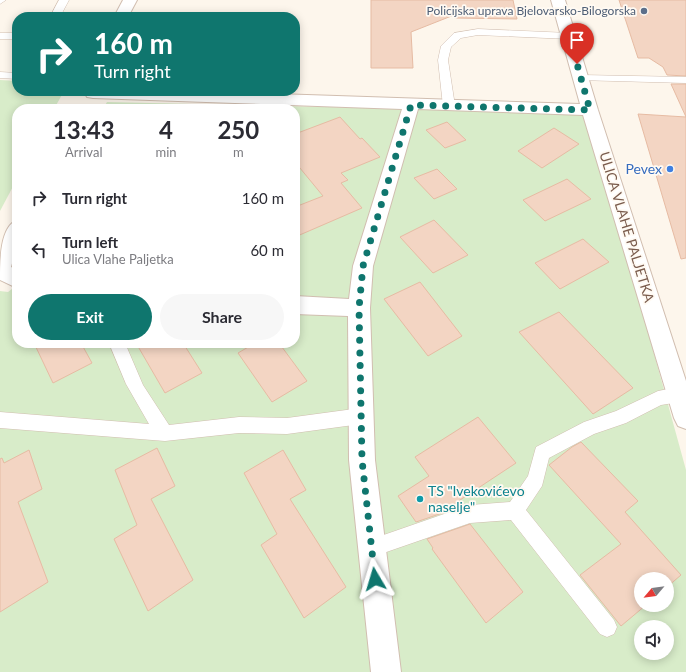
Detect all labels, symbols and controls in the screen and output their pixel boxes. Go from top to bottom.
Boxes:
place label: Policijska uprava Bjelovarsko-Bilogorska [427,3,636,18]
marker: Policijska uprava Bjelovarsko-Bilogorska [639,6,649,16]
pin [560,23,594,64]
text: 160 m [94,26,173,60]
icon: right [28,28,80,80]
icon: arrive [566,29,588,51]
text: Turn right [94,60,171,82]
text: 13:43 [53,115,115,144]
text: 4 [159,115,173,144]
text: 250 [217,115,259,144]
text: Arrival [65,144,102,160]
text: min [156,144,177,160]
text: m [233,144,244,160]
street label: ULICA VLAHE PALJETKA [596,149,659,305]
place label: Pevex [625,160,662,177]
marker: Pevex [665,164,675,174]
icon: right [28,187,50,209]
text: Turn right [62,189,127,207]
text: 160 m [242,189,284,207]
text: Turn left [62,233,118,251]
icon: left [28,239,50,261]
text: 60 m [250,241,284,259]
text: Ulica Vlahe Paljetka [62,251,174,267]
button: Exit [28,294,152,340]
button: Share [160,294,284,340]
place label: TS "Ivekovićevo naselje" [428,482,525,515]
marker: TS "Ivekovićevo naselje" [415,494,425,504]
position arrow [354,558,396,600]
north arrow [634,572,674,612]
map controls [634,572,674,660]
button: sound [634,620,674,660]

